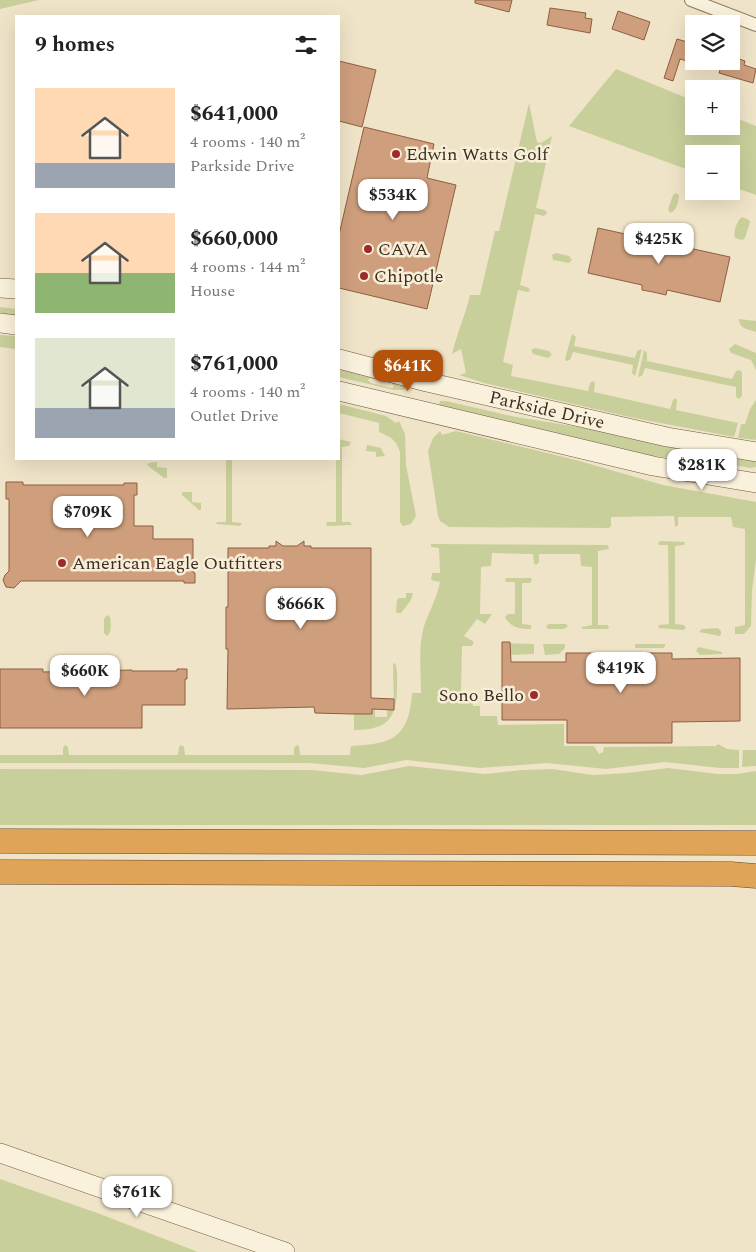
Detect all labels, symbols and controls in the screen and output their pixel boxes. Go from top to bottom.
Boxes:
map controls [685,15,740,200]
button: layers [685,15,740,70]
text: 9 homes [35,29,115,61]
icon: filters [292,31,320,59]
button: + [685,80,740,135]
text: $641,000 [190,98,278,130]
icon: home [75,108,135,168]
text: 4 rooms · 140 m² [190,130,305,154]
place label: Edwin Watts Golf [406,141,550,168]
button: − [685,145,740,200]
marker: Edwin Watts Golf [390,148,402,160]
text: Parkside Drive [190,154,294,178]
pin: $534K [358,178,428,221]
text: $534K [369,183,417,207]
pin: $425K [624,222,694,265]
text: $660,000 [190,223,278,255]
text: $425K [635,227,683,251]
icon: home [75,233,135,293]
place label: CAVA [378,236,428,263]
marker: CAVA [362,243,374,255]
text: 4 rooms · 144 m² [190,255,305,279]
place label: Chipotle [374,263,443,290]
marker: Chipotle [358,270,370,282]
text: House [190,279,235,303]
text: $761,000 [190,348,278,380]
pin: $641K [373,350,443,392]
text: $641K [384,354,432,378]
icon: home [75,358,135,418]
text: 4 rooms · 140 m² [190,380,305,404]
street label: Parkside Drive [487,383,607,436]
text: Outlet Drive [190,404,279,428]
pin: $281K [667,448,737,491]
text: $281K [678,453,726,477]
pin: $709K [53,496,123,538]
text: $709K [64,500,112,524]
place label: American Eagle Outfitters [72,550,283,577]
marker: American Eagle Outfitters [56,557,68,569]
pin: $666K [266,588,336,630]
text: $666K [277,592,325,616]
pin: $419K [586,652,656,694]
pin: $660K [50,654,120,697]
text: $419K [597,656,645,680]
text: $660K [61,659,109,683]
place label: Sono Bello [439,682,524,709]
marker: Sono Bello [528,689,540,701]
pin: $761K [102,1176,172,1218]
text: $761K [113,1180,161,1204]

